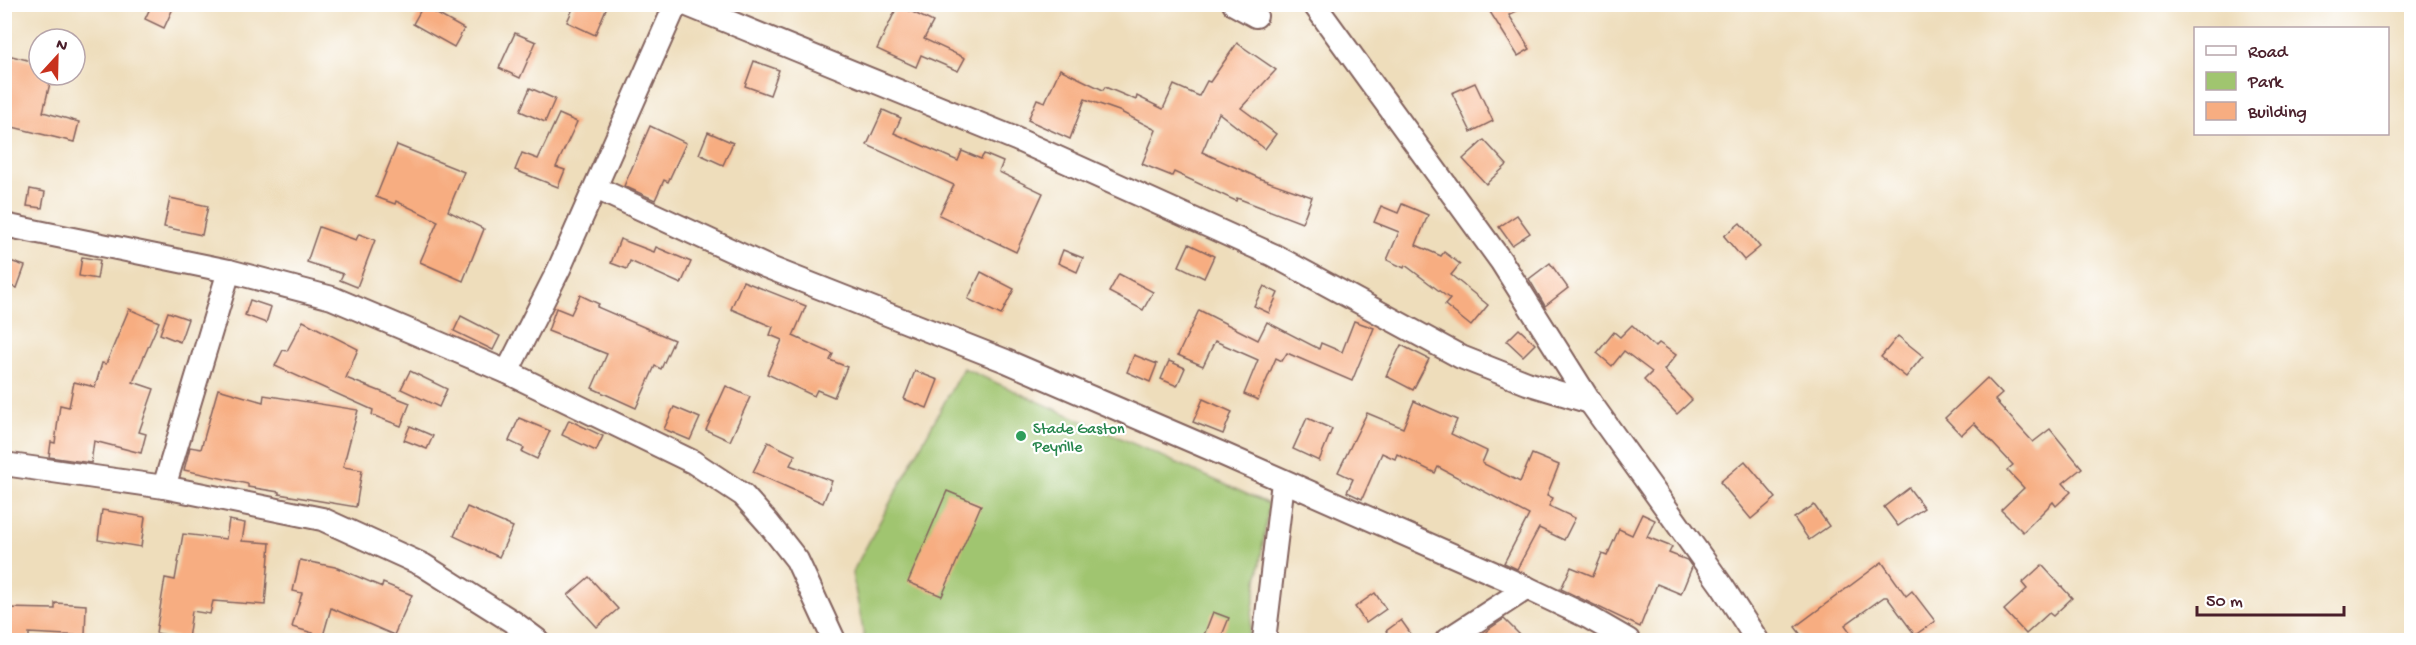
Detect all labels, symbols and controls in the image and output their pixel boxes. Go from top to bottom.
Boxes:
north arrow [27,27,87,87]
legend [2194,27,2389,135]
text: N [53,36,70,57]
text: Road [2248,43,2289,64]
text: Park [2247,73,2284,94]
text: Building [2247,103,2307,124]
place label: Stade Gaston Peyrille [1032,421,1125,458]
marker: Stade Gaston Peyrille [1014,429,1028,443]
scale bar [2197,579,2344,617]
text: 50 m [2206,592,2243,613]

